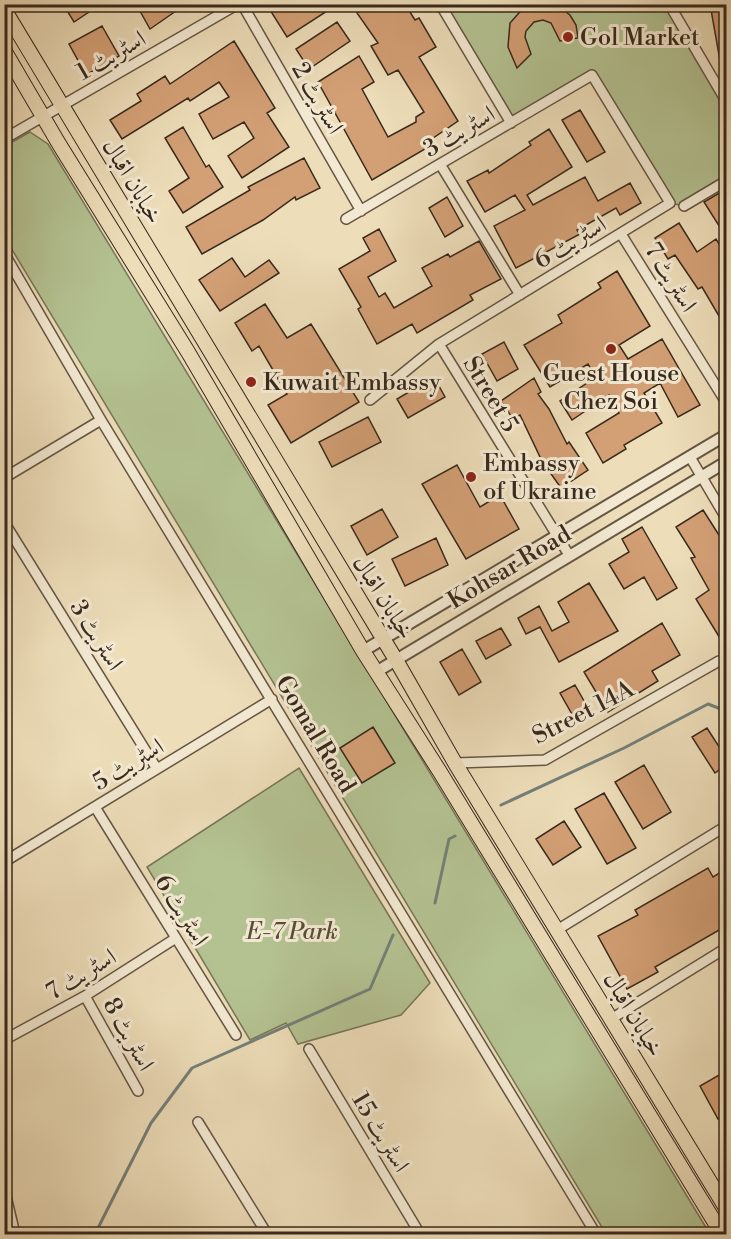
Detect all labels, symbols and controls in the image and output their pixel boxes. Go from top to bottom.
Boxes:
place label: Gol Market [580,23,700,53]
street label: اسٹریٹ 1 [72,24,151,88]
marker: Gol Market [561,30,575,44]
street label: اسٹریٹ 2 [285,57,350,140]
street label: اسٹریٹ 3 [418,99,501,164]
street label: خیابان اقبال [95,134,169,229]
street label: اسٹریٹ 6 [529,210,612,276]
street label: اسٹریٹ 7 [637,237,703,318]
marker: Guest House Chez Soi [604,342,618,356]
street label: Street 5 [456,351,524,438]
place label: Guest House Chez Soi [543,359,679,417]
place label: Kuwait Embassy [263,368,441,398]
marker: Kuwait Embassy [244,375,258,389]
place label: Embassy of Ukraine [483,449,597,507]
marker: Embassy of Ukraine [464,470,478,484]
street label: Kohsar Road [442,519,577,616]
street label: خیابان اقبال [346,550,421,645]
street label: اسٹریٹ 3 [63,595,129,676]
street label: Gomal Road [268,670,362,799]
street label: Street 14A [528,674,640,751]
street label: اسٹریٹ 5 [87,732,170,798]
street label: اسٹریٹ 6 [147,869,215,952]
park label: E-7 Park [245,917,338,947]
street label: اسٹریٹ 7 [41,942,122,1007]
street label: خیابان اقبال [596,967,670,1062]
street label: اسٹریٹ 8 [96,993,160,1076]
street label: اسٹریٹ 15 [345,1087,416,1178]

